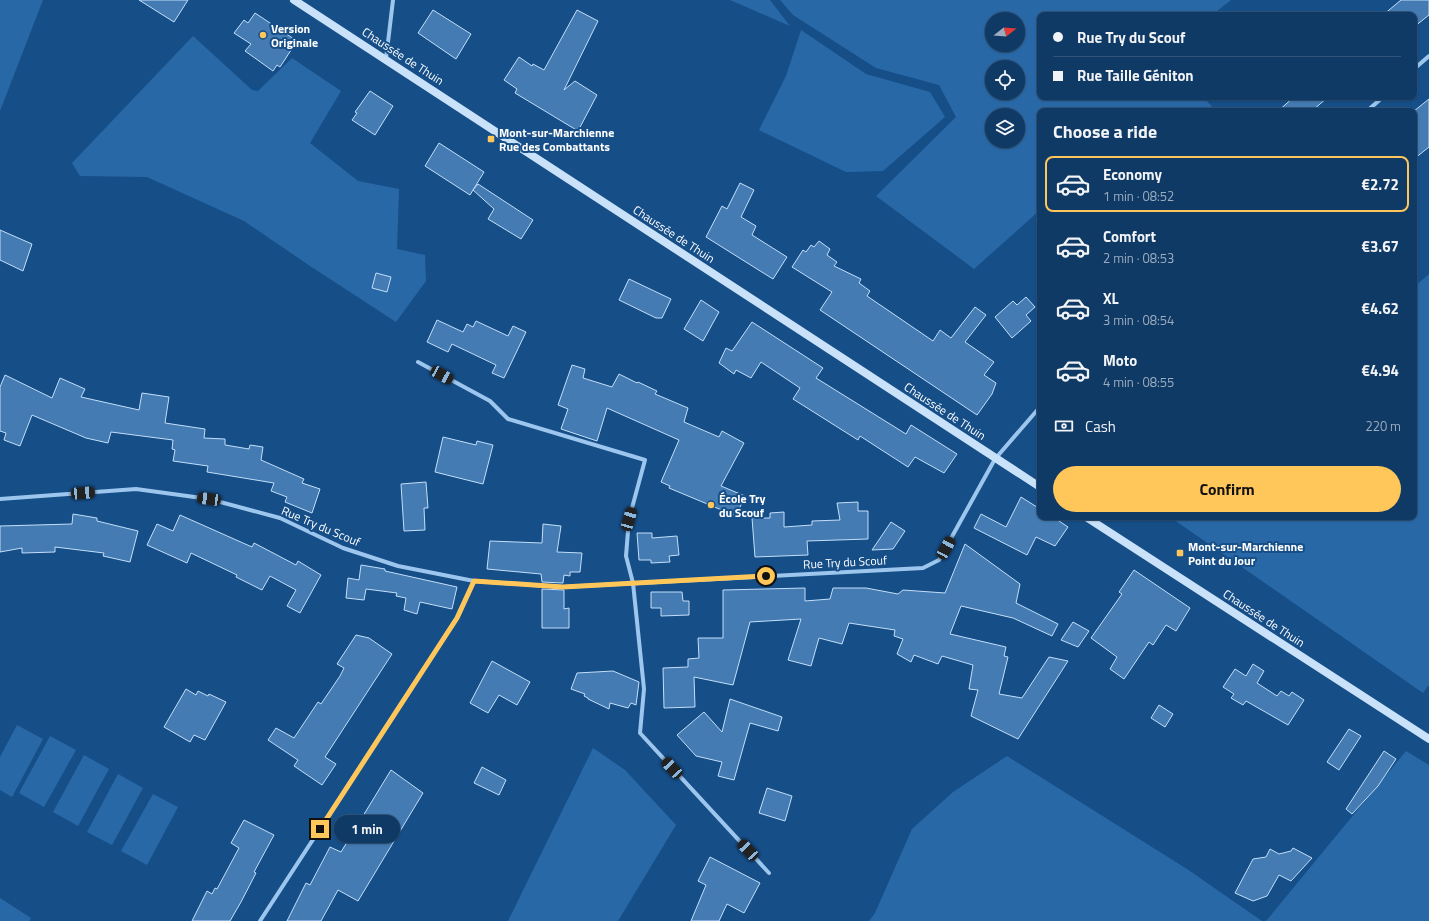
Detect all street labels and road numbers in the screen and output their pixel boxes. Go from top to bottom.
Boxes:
street label: Chaussée de Thuin [358,22,448,90]
street label: Chaussée de Thuin [629,200,719,268]
street label: Chaussée de Thuin [900,377,990,445]
street label: Rue Try du Scouf [279,501,363,551]
street label: Rue Try du Scouf [803,550,887,574]
street label: Chaussée de Thuin [1219,584,1309,652]

